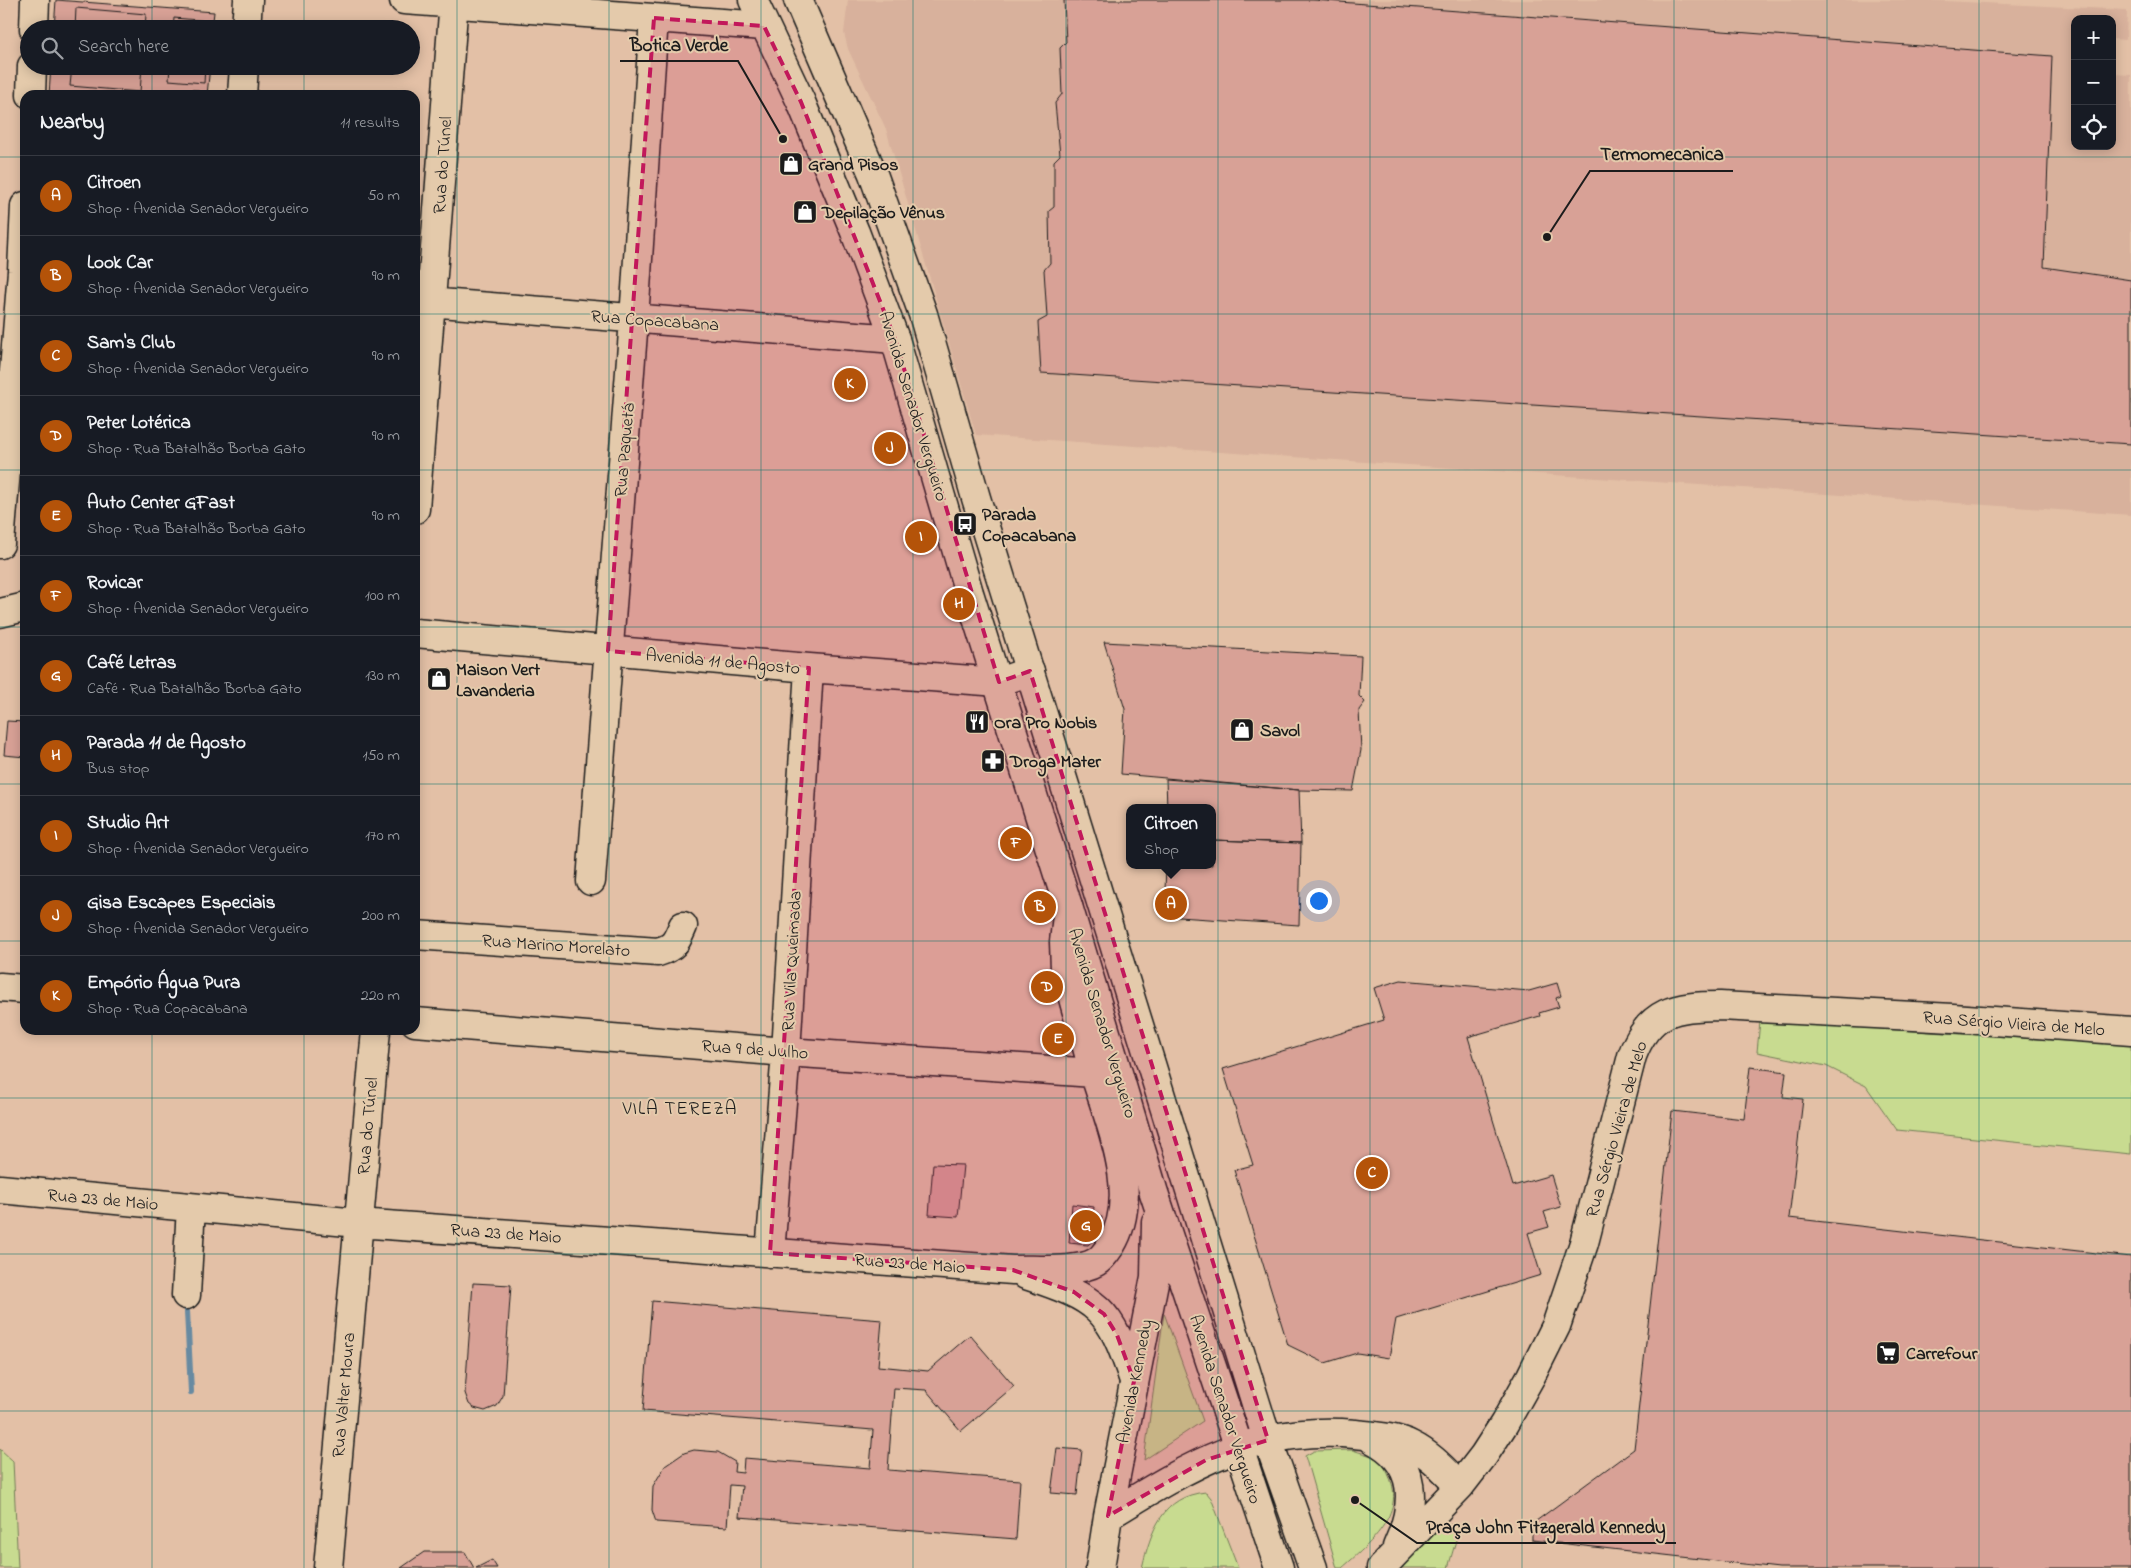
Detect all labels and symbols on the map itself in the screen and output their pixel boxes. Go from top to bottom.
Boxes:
callout: Botica Verde [620,27,738,61]
text: Botica Verde [629,33,729,60]
street label: Rua do Túnel [428,115,460,215]
callout: Termomecanica [1590,137,1733,171]
text: Termomecanica [1600,142,1724,169]
shop icon: Grand Pisos [778,151,804,177]
place label: Grand Pisos [808,153,898,179]
shop icon: Depilação Vênus [792,199,818,225]
place label: Depilação Vênus [821,201,945,227]
street label: Rua Copacabana [590,305,720,339]
street label: Avenida Senador Vergueiro [870,308,953,505]
pin: K [834,365,866,403]
street label: Rua Paquetá [609,402,643,498]
pin: J [874,429,906,467]
place label: Parada Copacabana [982,503,1077,550]
bus stop icon: Parada Copacabana [952,511,978,537]
pin: I [905,518,937,556]
pin: H [943,585,975,623]
street label: Avenida 11 de Agosto [644,643,801,684]
place label: Maison Vert Lavanderia [456,658,541,705]
shop icon: Maison Vert Lavanderia [426,666,452,692]
restaurant icon: Ora Pro Nobis [964,709,990,735]
place label: Ora Pro Nobis [994,711,1097,737]
shop icon: Savol [1229,717,1255,743]
place label: Savol [1260,719,1300,745]
pharmacy icon: Droga Mater [980,748,1006,774]
place label: Droga Mater [1009,750,1101,777]
pin: F [1000,824,1032,862]
pin: A [1155,885,1187,923]
pin: B [1024,888,1056,926]
your location [1306,888,1332,914]
street label: Rua Vila Queimada [776,890,810,1032]
street label: Avenida Senador Vergueiro [1059,925,1142,1122]
street label: Rua Marino Morelato [481,929,631,965]
pin: D [1031,968,1063,1006]
street label: Rua Sérgio Vieira de Melo [1922,1006,2106,1045]
pin: E [1042,1020,1074,1058]
street label: Rua 9 de Julho [701,1034,809,1068]
street label: Rua Sérgio Vieira de Melo [1580,1038,1657,1221]
street label: Rua do Túnel [352,1076,386,1176]
district label: VILA TEREZA [622,1096,737,1123]
pin: C [1356,1154,1388,1192]
street label: Rua 23 de Maio [46,1183,159,1219]
pin: G [1070,1207,1102,1245]
street label: Rua 23 de Maio [449,1218,562,1252]
street label: Rua 23 de Maio [853,1248,966,1282]
street label: Avenida Senador Vergueiro [1180,1312,1267,1508]
street label: Avenida Kennedy [1111,1317,1161,1446]
street label: Rua Valter Moura [327,1331,363,1459]
supermarket icon: Carrefour [1875,1340,1901,1366]
place label: Carrefour [1906,1342,1978,1368]
callout: Praça John Fitzgerald Kennedy [1417,1509,1676,1543]
text: Praça John Fitzgerald Kennedy [1426,1515,1666,1544]

